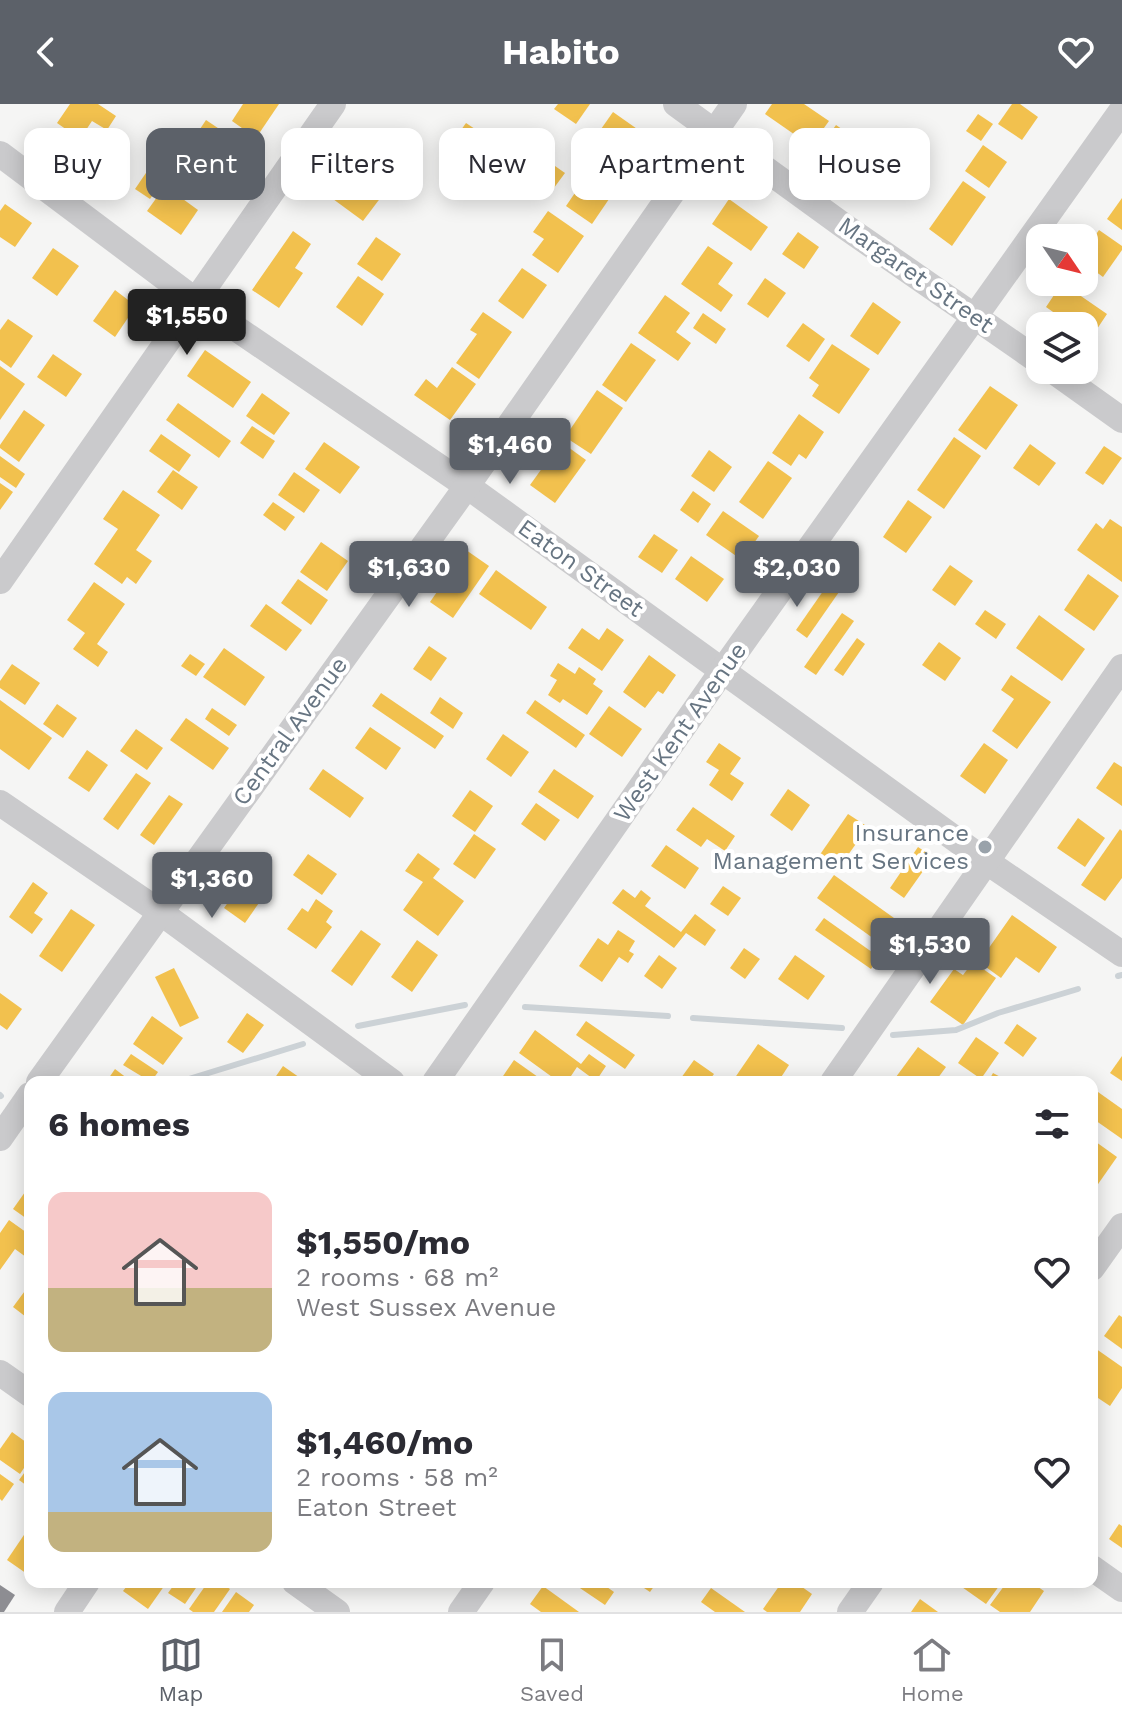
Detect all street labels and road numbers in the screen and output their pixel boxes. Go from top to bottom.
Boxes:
street label: Margaret Street [833,211,999,339]
street label: Eaton Street [513,513,649,623]
street label: West Kent Avenue [608,637,752,827]
street label: Central Avenue [227,651,353,811]

